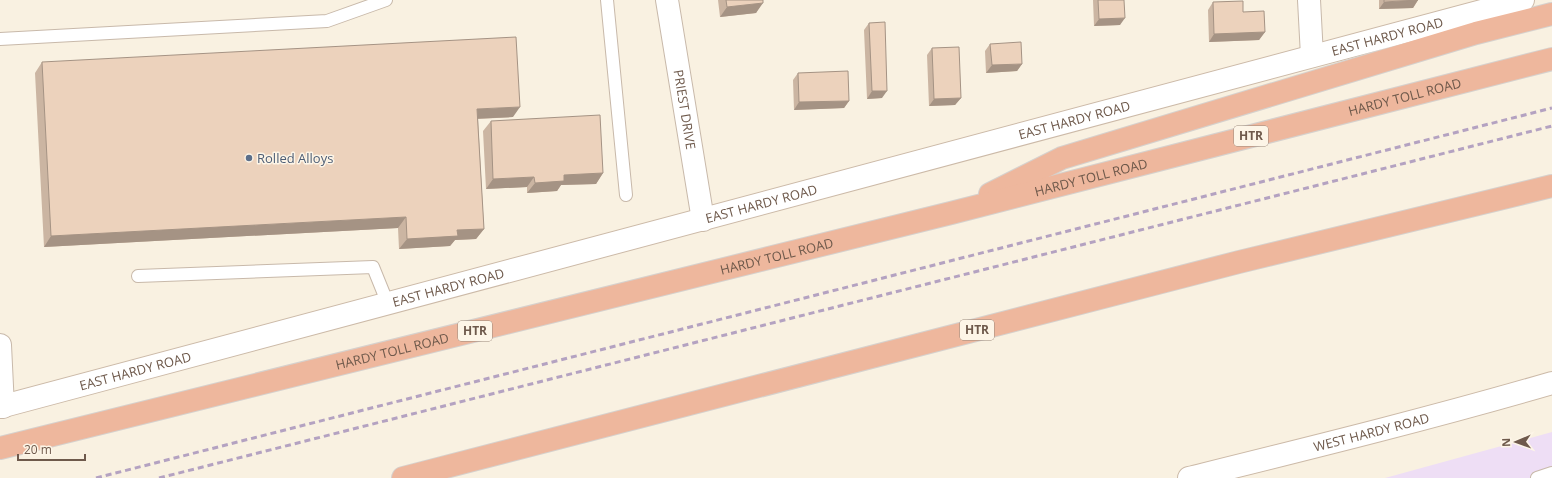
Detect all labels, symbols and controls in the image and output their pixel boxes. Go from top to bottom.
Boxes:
street label: EAST HARDY ROAD [1329,13,1445,60]
street label: PRIEST DRIVE [670,68,700,151]
street label: HARDY TOLL ROAD [1346,74,1463,120]
street label: EAST HARDY ROAD [1016,96,1132,143]
road number: HTR [1234,126,1268,146]
place label: Rolled Alloys [257,149,333,167]
marker: Rolled Alloys [244,153,254,163]
street label: HARDY TOLL ROAD [1032,154,1149,200]
street label: EAST HARDY ROAD [703,180,819,227]
street label: HARDY TOLL ROAD [718,233,835,279]
street label: EAST HARDY ROAD [390,264,506,311]
road number: HTR [960,320,994,340]
road number: HTR [458,321,492,341]
street label: HARDY TOLL ROAD [334,328,451,374]
street label: EAST HARDY ROAD [77,347,193,394]
street label: WEST HARDY ROAD [1312,409,1431,456]
north arrow [1496,422,1536,462]
scale bar [18,436,85,462]
text: N [1498,438,1513,447]
text: 20 m [24,441,52,458]

